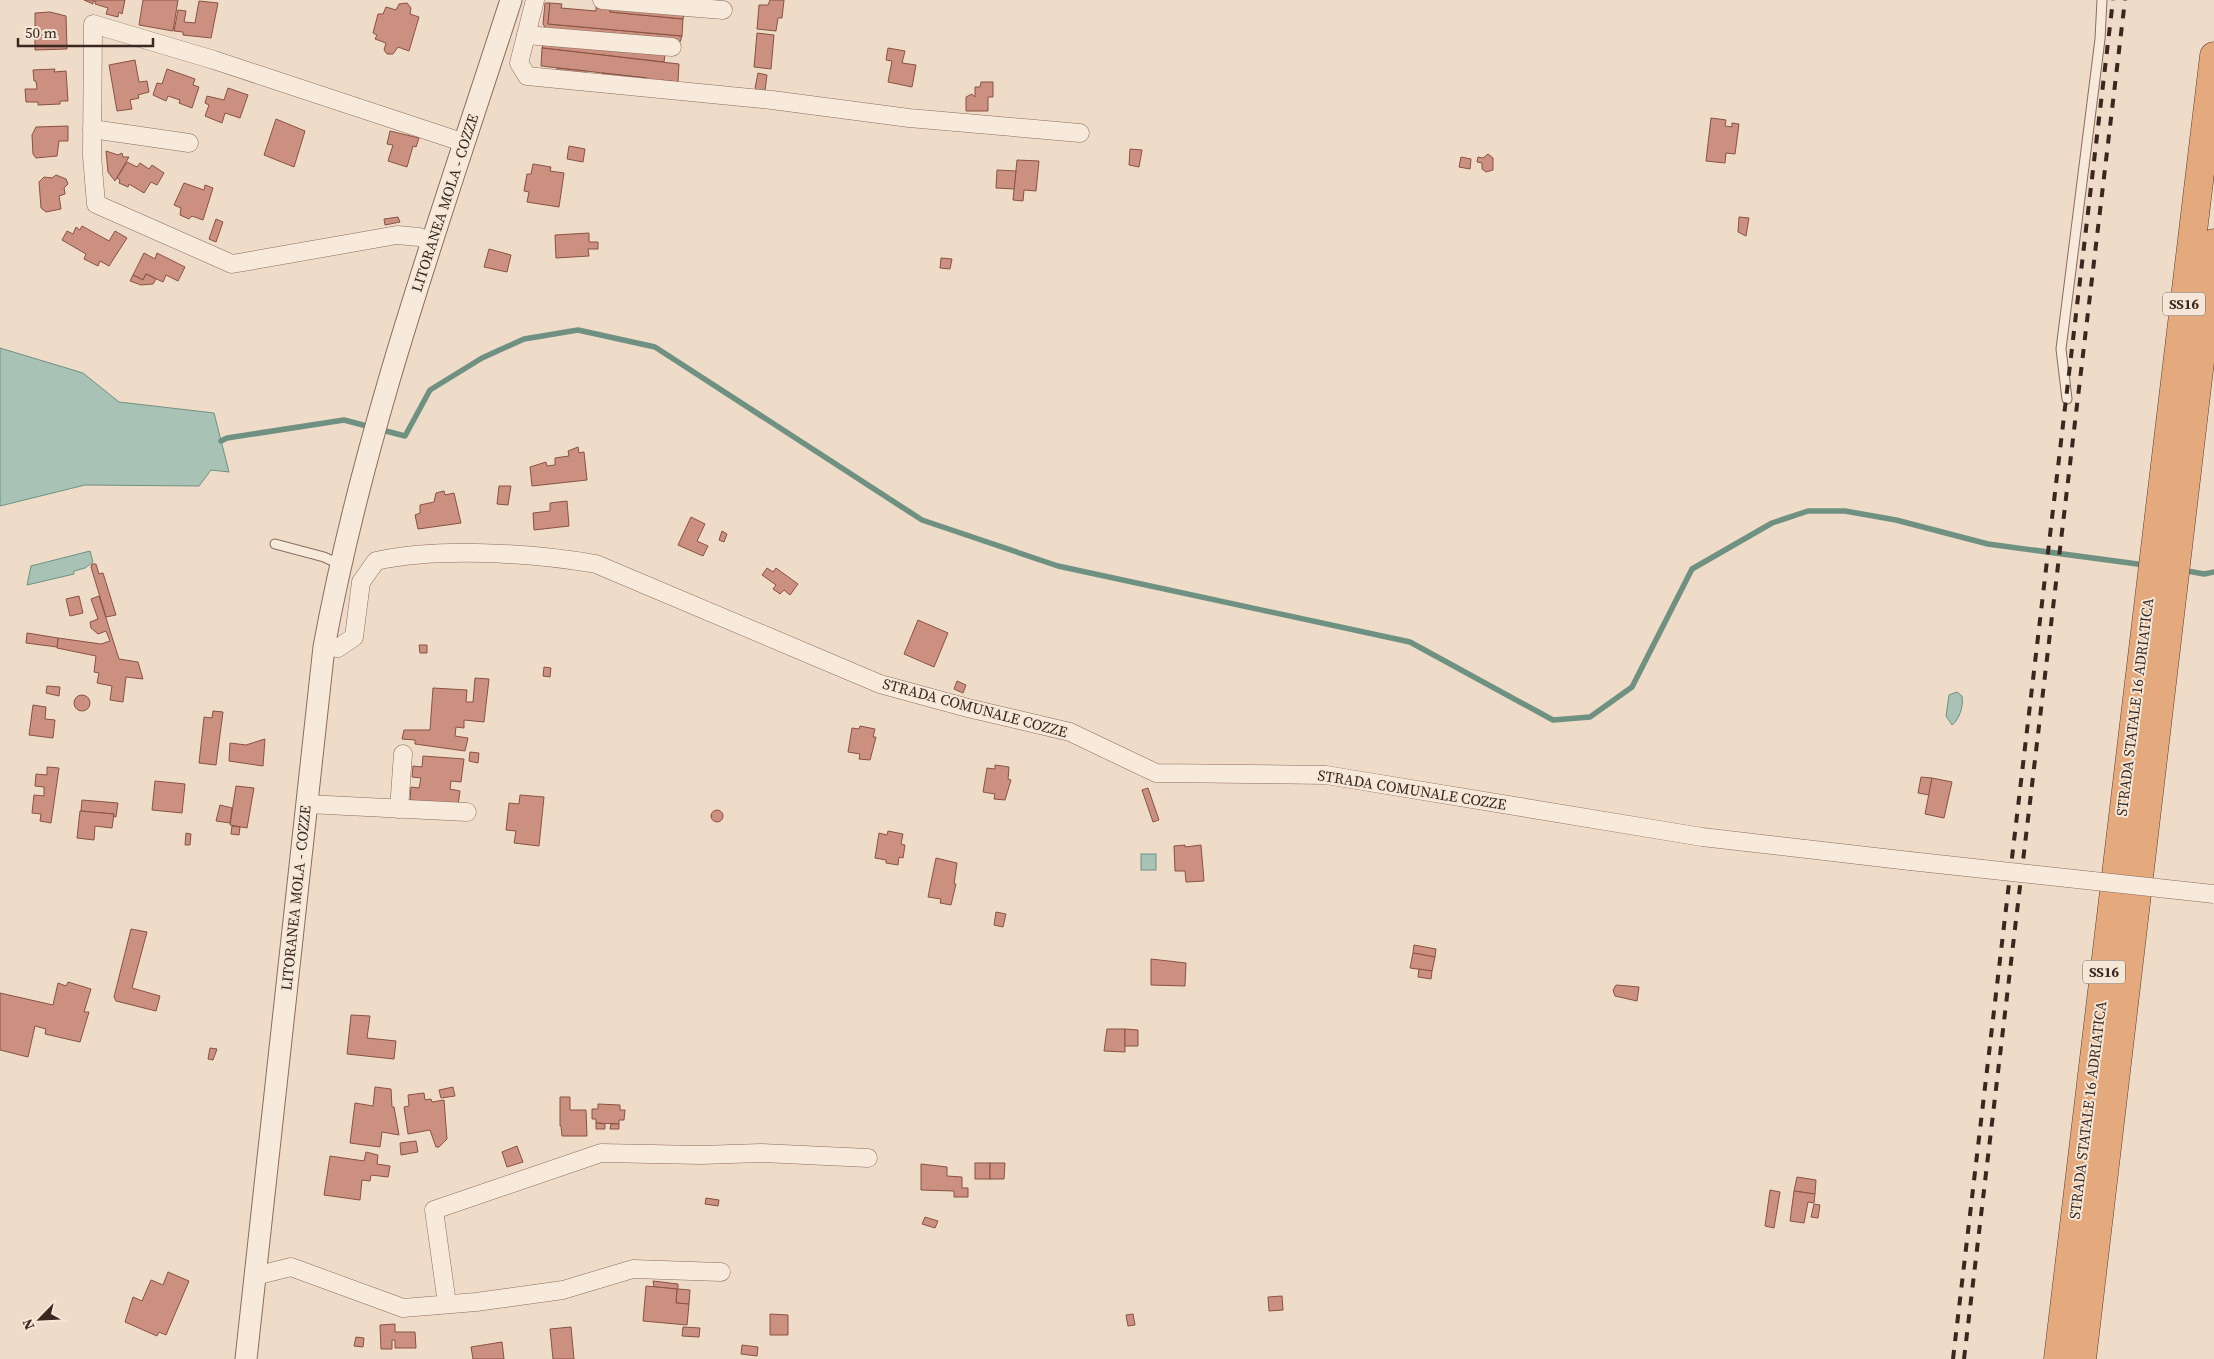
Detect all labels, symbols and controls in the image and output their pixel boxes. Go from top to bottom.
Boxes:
scale bar [18,15,152,47]
text: 50 m [25,22,57,43]
street label: LITORANEA MOLA - COZZE [406,111,483,295]
road number: SS16 [2163,292,2205,316]
street label: STRADA STATALE 16 ADRIATICA [2111,597,2158,817]
street label: STRADA COMUNALE COZZE [880,673,1070,742]
street label: STRADA COMUNALE COZZE [1316,764,1508,815]
street label: LITORANEA MOLA - COZZE [275,804,316,992]
road number: SS16 [2083,960,2125,984]
street label: STRADA STATALE 16 ADRIATICA [2064,1000,2111,1220]
north arrow [15,1294,65,1344]
text: N [17,1316,39,1333]

